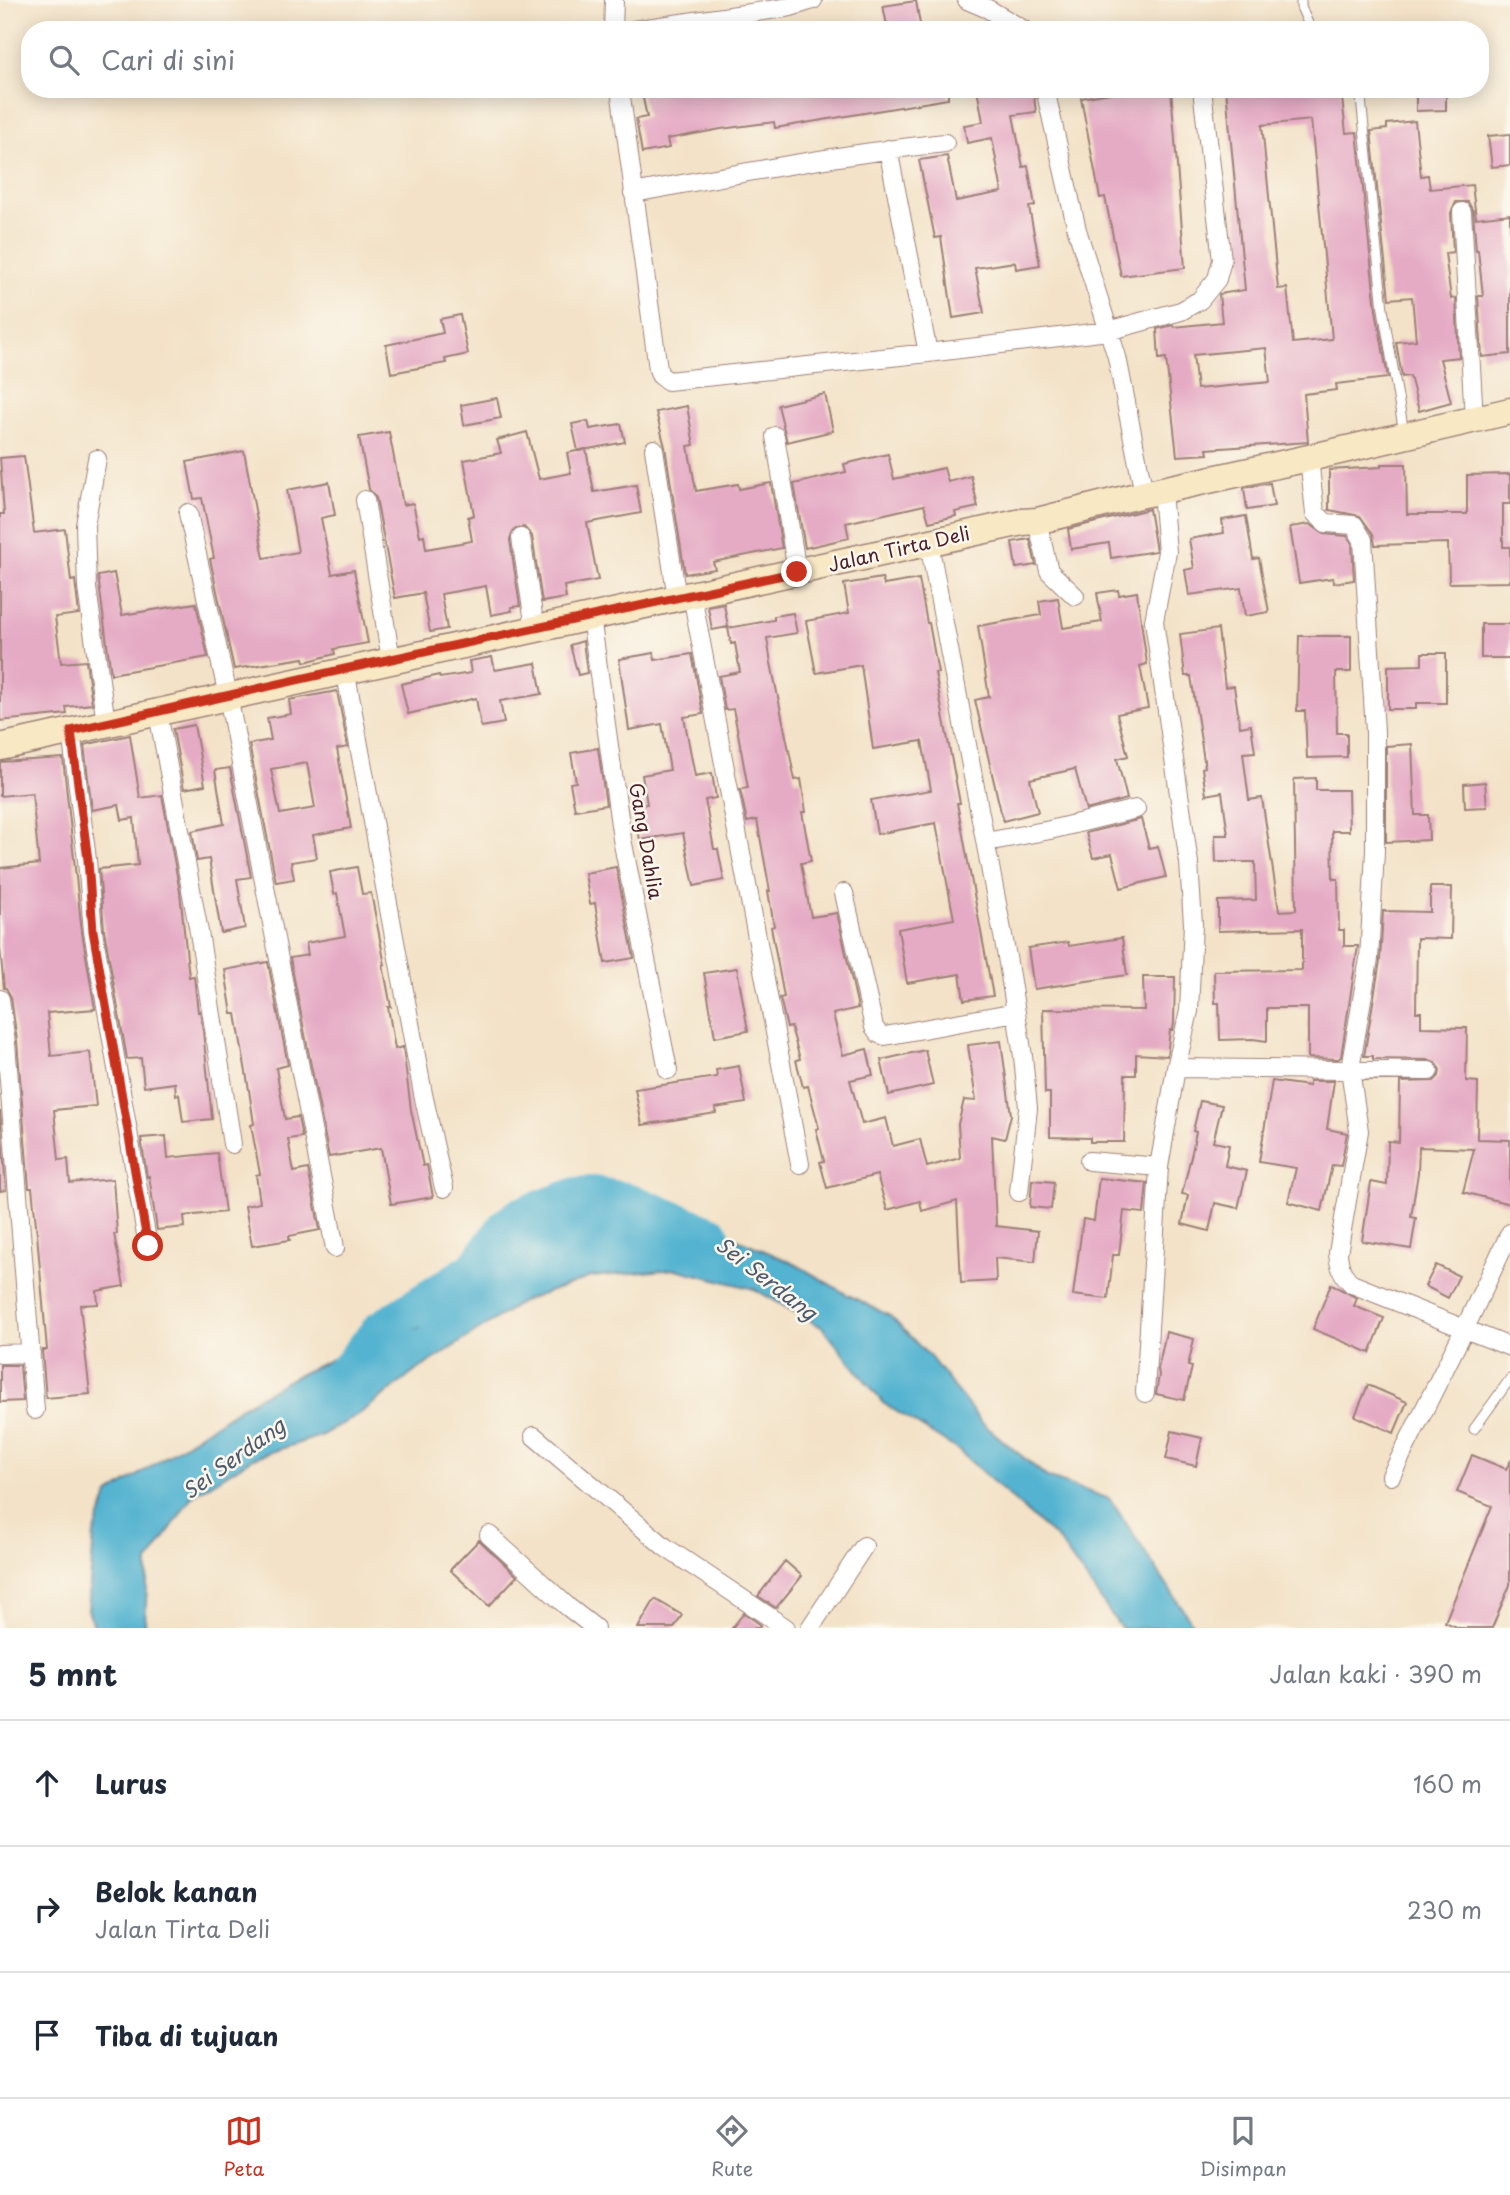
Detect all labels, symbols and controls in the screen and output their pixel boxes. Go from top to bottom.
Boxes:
search box [21,21,1489,98]
text: Cari di sini [101,40,235,79]
icon: search [45,41,83,79]
street label: Jalan Tirta Deli [825,518,972,578]
route end [781,556,812,587]
street label: Gang Dahlia [623,780,671,902]
water label: Sei Serdang [710,1228,826,1328]
route start [132,1230,163,1261]
water label: Sei Serdang [175,1408,292,1506]
text: 5 mnt [28,1651,117,1696]
text: Jalan kaki · 390 m [1269,1656,1482,1691]
icon: ahead [28,1764,66,1802]
text: Lurus [95,1764,167,1803]
text: 160 m [1413,1766,1482,1801]
text: Belok kanan [95,1872,257,1911]
icon: right [28,1890,66,1928]
text: 230 m [1407,1892,1482,1927]
text: Jalan Tirta Deli [95,1911,270,1946]
icon: arrive [28,2016,66,2054]
text: Tiba di tujuan [95,2016,279,2055]
tab: Peta [223,2112,264,2182]
tab: Rute [711,2112,753,2182]
tab: Disimpan [1200,2112,1287,2182]

